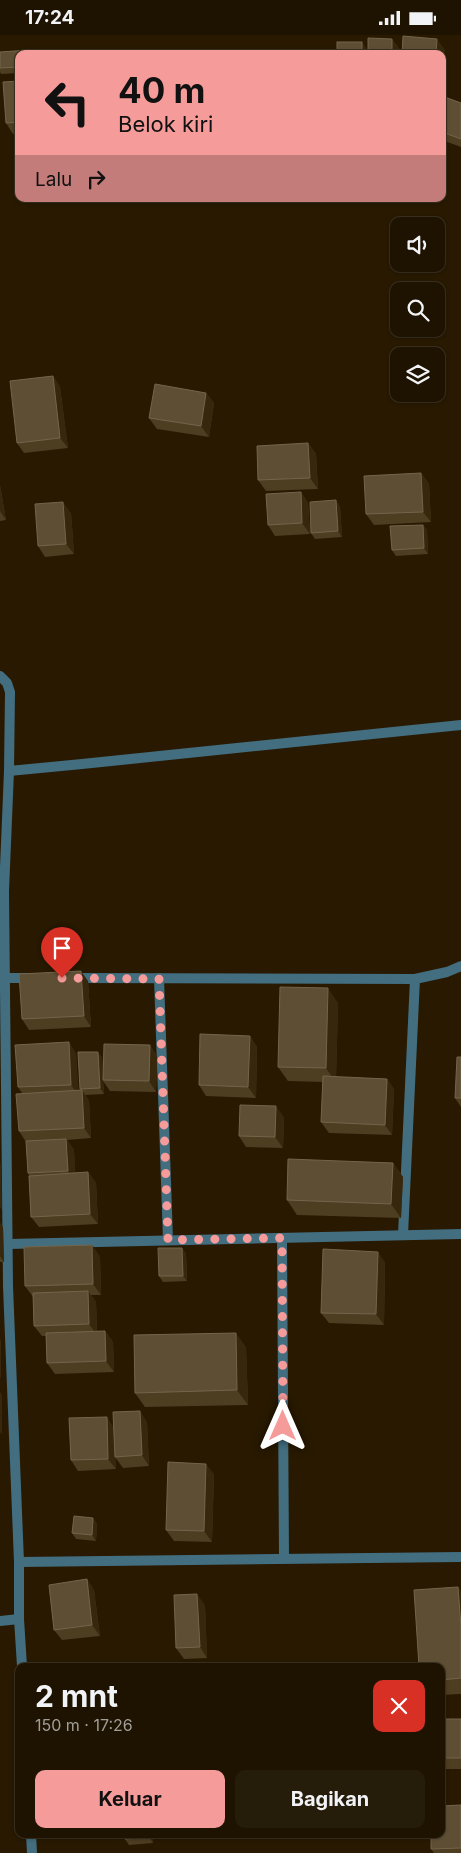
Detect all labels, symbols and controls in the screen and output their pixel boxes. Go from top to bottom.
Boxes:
text: 17:24 [25,6,74,29]
text: 40 m [118,69,206,111]
icon: left [35,70,100,135]
text: Belok kiri [118,111,213,137]
icon: right [82,165,110,193]
text: Lalu [35,168,72,191]
map controls [390,217,445,402]
button: sound [390,217,445,272]
button: search [390,282,445,337]
button: layers [390,347,445,402]
pin [41,927,83,978]
icon: arrive [48,934,76,962]
position arrow [256,1399,308,1451]
text: 2 mnt [35,1678,118,1714]
button: close [373,1680,425,1732]
text: 150 m · 17:26 [35,1715,133,1735]
button: Keluar [35,1770,225,1828]
button: Bagikan [235,1770,425,1828]

